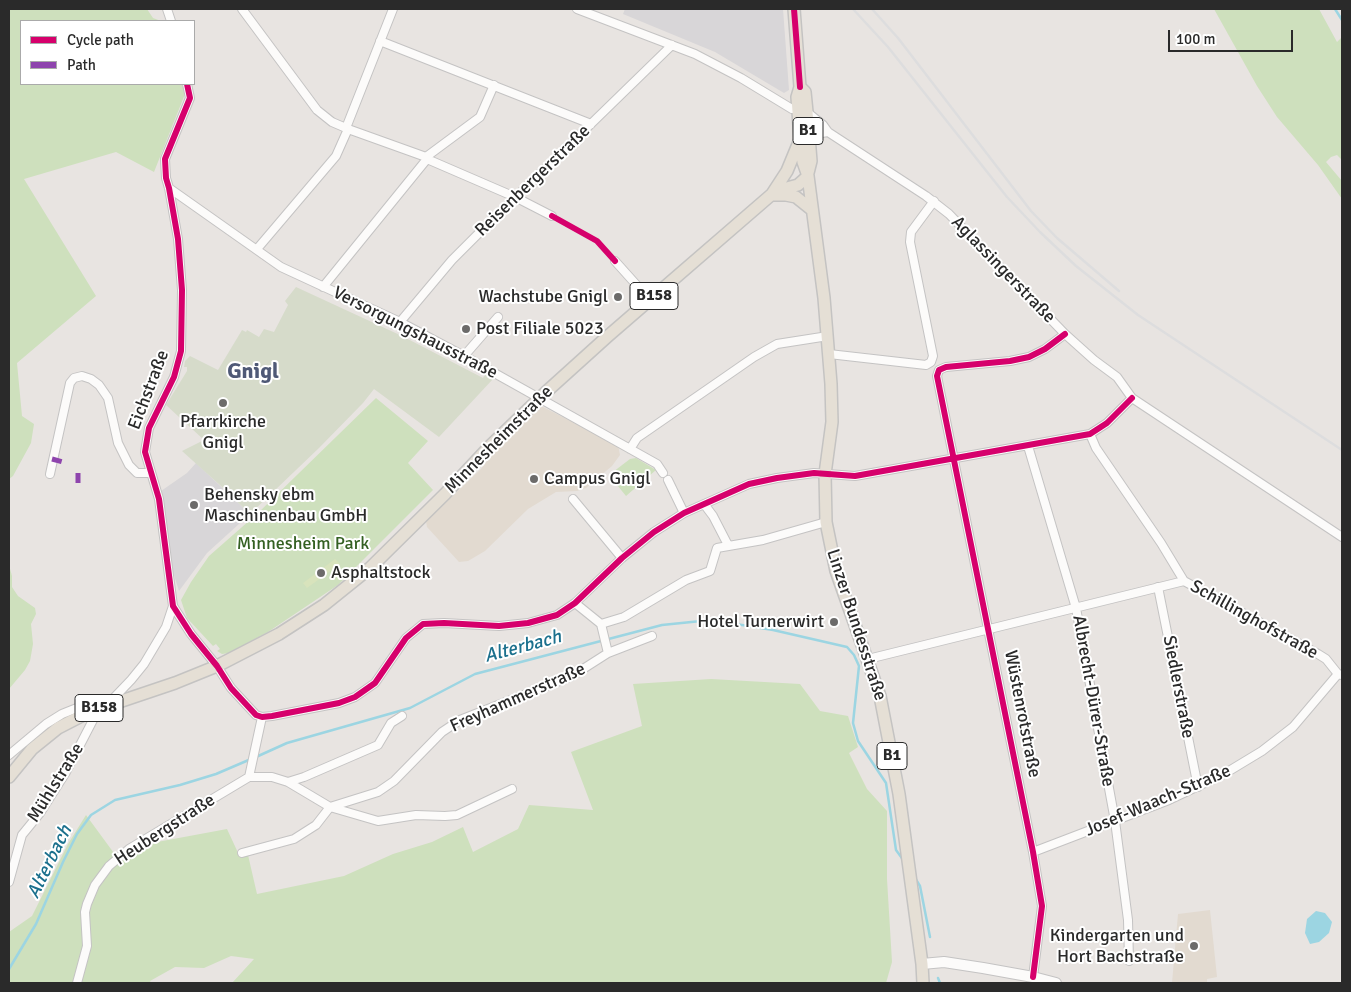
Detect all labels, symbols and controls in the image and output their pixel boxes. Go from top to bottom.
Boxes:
legend [20,20,195,85]
scale bar [1171,20,1296,52]
text: 100 m [1176,30,1216,48]
text: Cycle path [67,31,134,49]
text: Path [67,56,96,74]
road number: B1 [793,118,823,144]
street label: Reisenbergerstraße [471,121,595,241]
street label: Aglassingerstraße [946,212,1060,328]
street label: Versorgungshausstraße [329,282,501,384]
road number: B158 [630,282,678,310]
place label: Wachstube Gnigl [478,286,608,308]
marker: Wachstube Gnigl [612,291,624,303]
place label: Post Filiale 5023 [476,318,604,340]
marker: Post Filiale 5023 [460,323,472,335]
street label: Eichstraße [124,347,174,433]
district label: Gnigl [227,359,279,385]
street label: Minnesheimstraße [440,381,558,499]
marker: Pfarrkirche Gnigl [217,397,229,409]
place label: Pfarrkirche Gnigl [180,411,266,454]
place label: Campus Gnigl [544,468,650,490]
marker: Campus Gnigl [528,473,540,485]
place label: Behensky ebm Maschinenbau GmbH [204,484,367,526]
marker: Behensky ebm Maschinenbau GmbH [188,499,200,511]
park label: Minnesheim Park [237,533,369,555]
street label: Linzer Bundesstraße [821,546,891,704]
place label: Asphaltstock [331,562,431,584]
marker: Asphaltstock [315,567,327,579]
street label: Schillinghofstraße [1186,576,1322,664]
place label: Hotel Turnerwirt [697,611,824,633]
street label: Albrecht-Dürer-Straße [1067,614,1119,788]
marker: Hotel Turnerwirt [828,616,840,628]
water label: Alterbach [482,626,564,668]
street label: Siedlerstraße [1157,634,1199,740]
street label: Wüstenrotstraße [999,649,1045,779]
street label: Freyhammerstraße [447,658,589,738]
road number: B158 [75,694,123,721]
street label: Mühlstraße [23,739,89,827]
road number: B1 [877,742,907,769]
street label: Josef-Waach-Straße [1082,761,1234,841]
street label: Heubergstraße [111,789,219,871]
water label: Alterbach [23,822,77,902]
place label: Kindergarten und Hort Bachstraße [1050,925,1184,968]
marker: Kindergarten und Hort Bachstraße [1188,940,1200,952]

